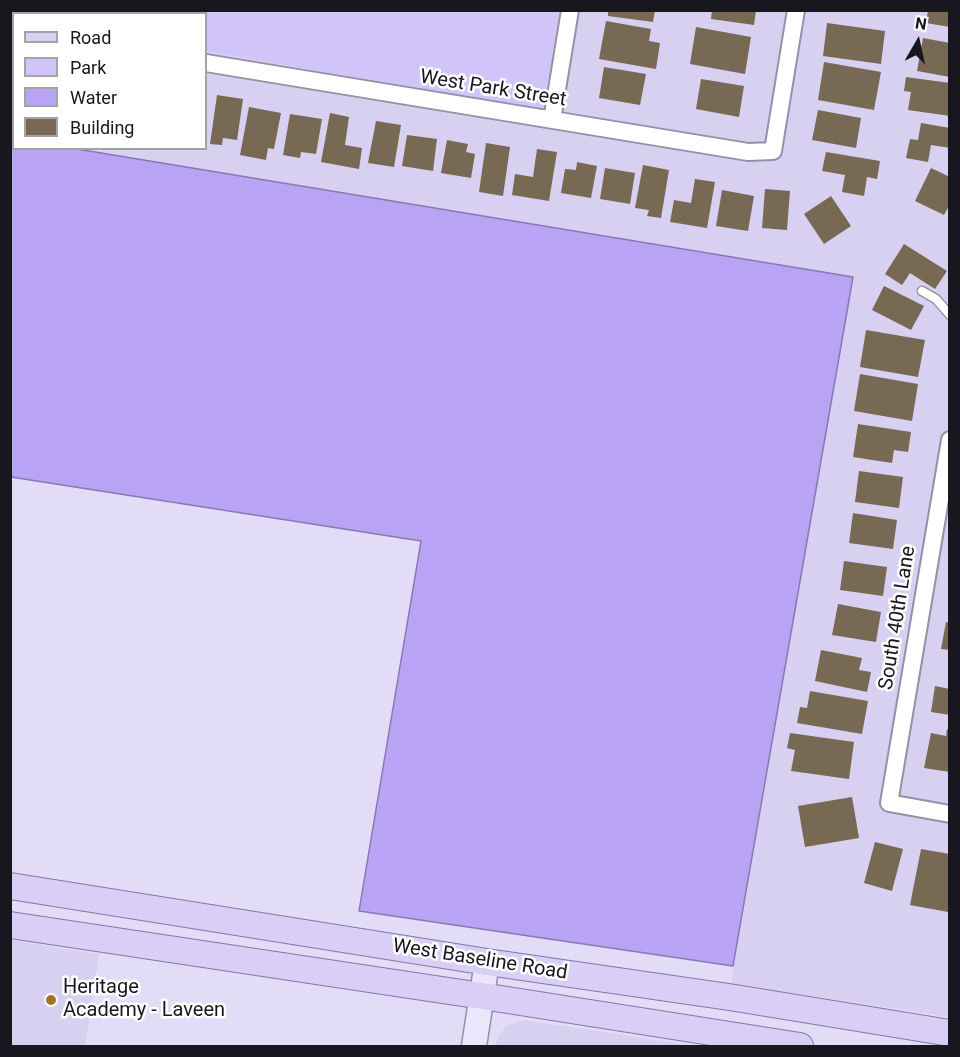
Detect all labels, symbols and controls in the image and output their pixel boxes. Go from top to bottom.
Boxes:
legend [12,12,207,150]
north arrow [888,12,948,72]
text: N [914,13,928,34]
text: Road [70,27,111,48]
text: Park [70,57,106,78]
street label: West Park Street [418,66,568,112]
text: Water [70,87,117,108]
text: Building [70,117,134,138]
street label: South 40th Lane [875,544,921,692]
street label: West Baseline Road [391,934,569,986]
place label: Heritage Academy - Laveen [63,976,225,1023]
marker: Heritage Academy - Laveen [44,993,58,1007]

